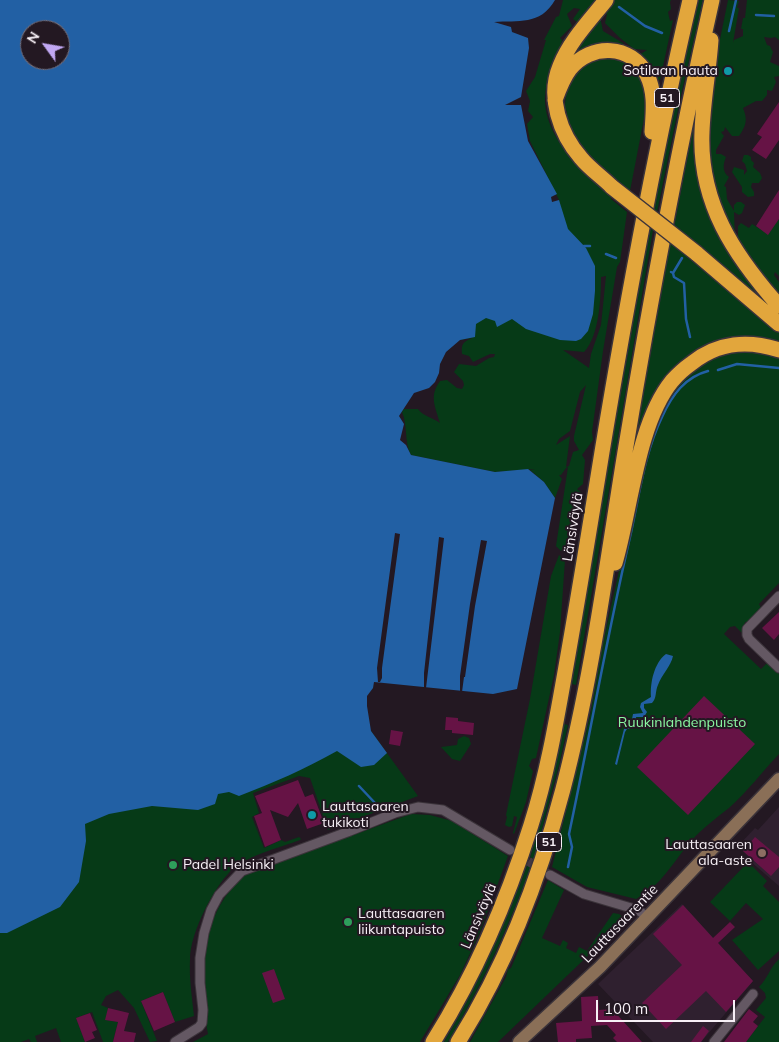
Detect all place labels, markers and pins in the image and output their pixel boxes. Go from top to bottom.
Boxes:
place label: Sotilaan hauta [623,63,718,79]
marker: Sotilaan hauta [722,65,734,77]
place label: Lauttasaaren tukikoti [322,799,409,832]
marker: Lauttasaaren tukikoti [306,809,318,821]
place label: Lauttasaaren ala-aste [665,837,752,870]
marker: Lauttasaaren ala-aste [756,847,768,859]
place label: Padel Helsinki [183,857,274,873]
marker: Padel Helsinki [167,859,179,871]
place label: Lauttasaaren liikuntapuisto [358,906,445,939]
marker: Lauttasaaren liikuntapuisto [342,916,354,928]

